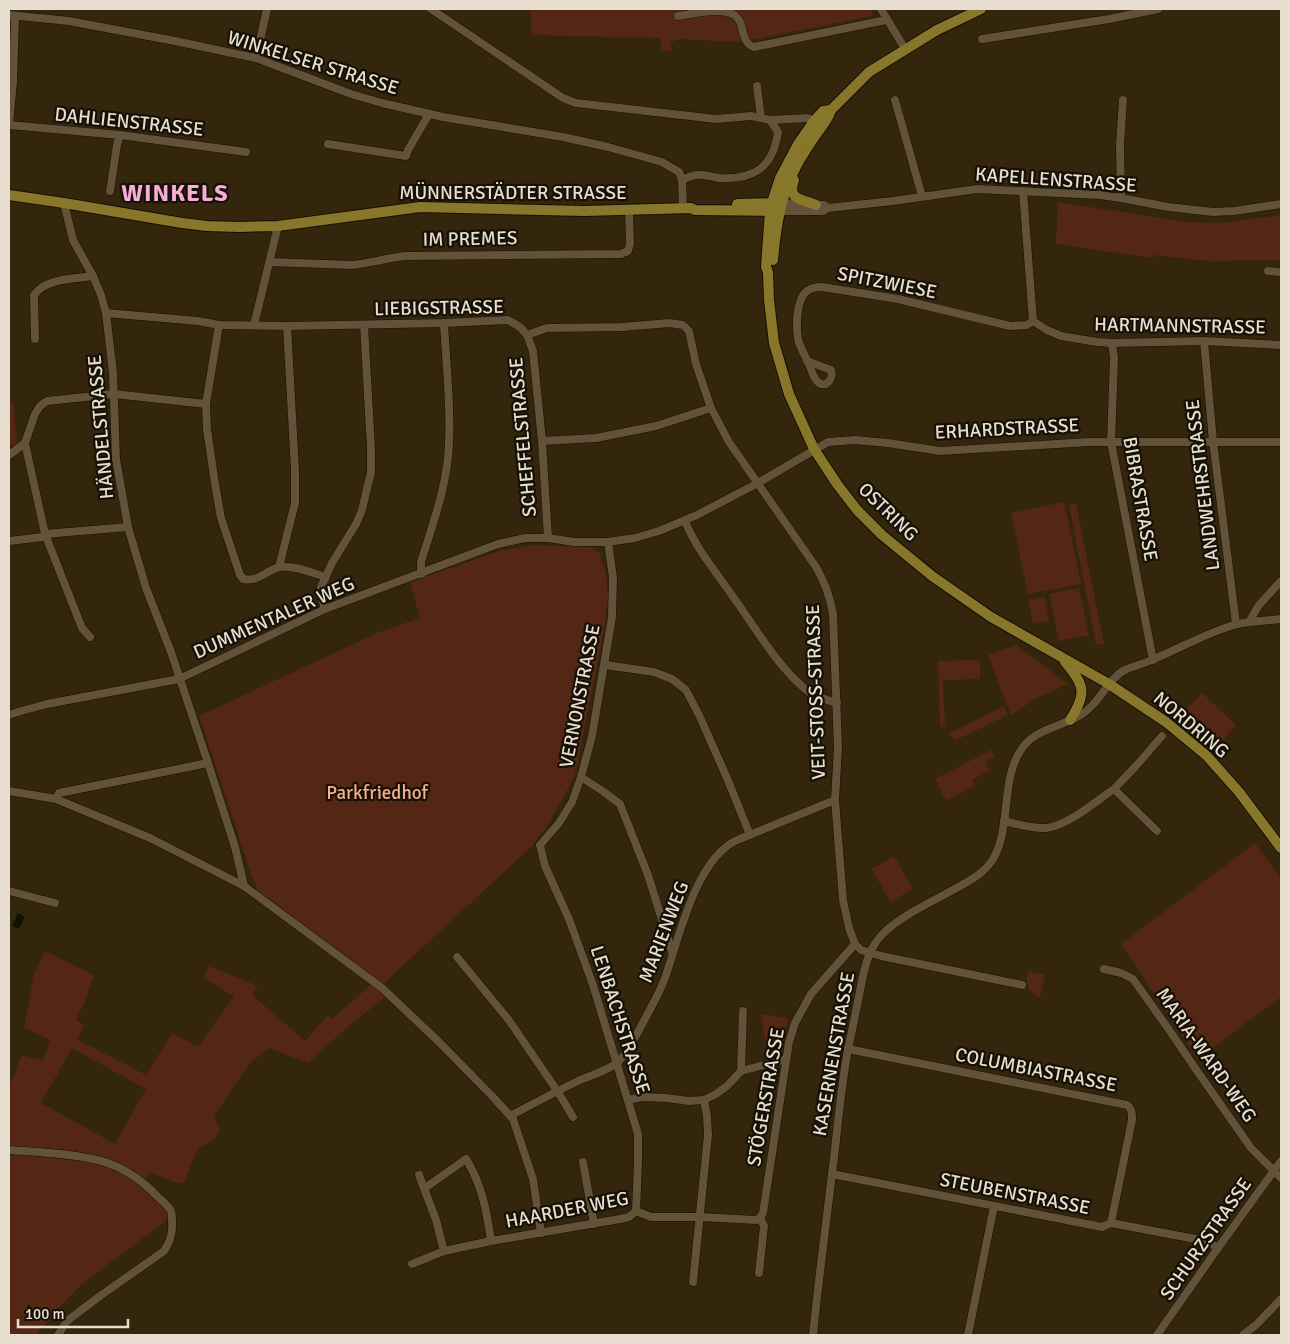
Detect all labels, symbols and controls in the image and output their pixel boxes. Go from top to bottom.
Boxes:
street label: WINKELSER STRASSE [225,26,401,100]
street label: DAHLIENSTRASSE [53,102,205,142]
street label: KAPELLENSTRASSE [974,162,1138,198]
district label: WINKELS [121,178,229,208]
street label: MÜNNERSTÄDTER STRASSE [399,181,627,205]
street label: IM PREMES [422,226,518,252]
street label: SPITZWIESE [835,262,939,304]
street label: LIEBIGSTRASSE [374,295,504,321]
street label: HARTMANNSTRASSE [1094,313,1266,339]
street label: HÄNDELSTRASSE [83,354,119,500]
street label: SCHEFFELSTRASSE [504,356,542,518]
street label: LANDWEHRSTRASSE [1181,398,1225,572]
street label: ERHARDSTRASSE [934,413,1080,445]
street label: BIBRASTRASSE [1117,435,1163,563]
street label: OSTRING [853,478,923,546]
street label: DUMMENTALER WEG [190,572,358,664]
street label: VEIT-STOSS-STRASSE [801,604,831,780]
street label: VERNONSTRASSE [554,622,606,770]
street label: NORDRING [1148,686,1234,764]
park label: Parkfriedhof [326,781,429,805]
street label: MARIENWEG [634,878,694,986]
street label: LENBACHSTRASSE [585,943,655,1097]
street label: KASERNENSTRASSE [808,970,860,1138]
street label: MARIA-WARD-WEG [1151,983,1261,1127]
street label: STÖGERSTRASSE [742,1026,790,1168]
street label: COLUMBIASTRASSE [953,1043,1119,1097]
street label: STEUBENSTRASSE [938,1168,1092,1220]
street label: SCHURZSTRASSE [1155,1173,1257,1305]
street label: HAARDER WEG [503,1186,631,1234]
scale bar [18,1296,128,1328]
text: 100 m [25,1305,65,1323]

